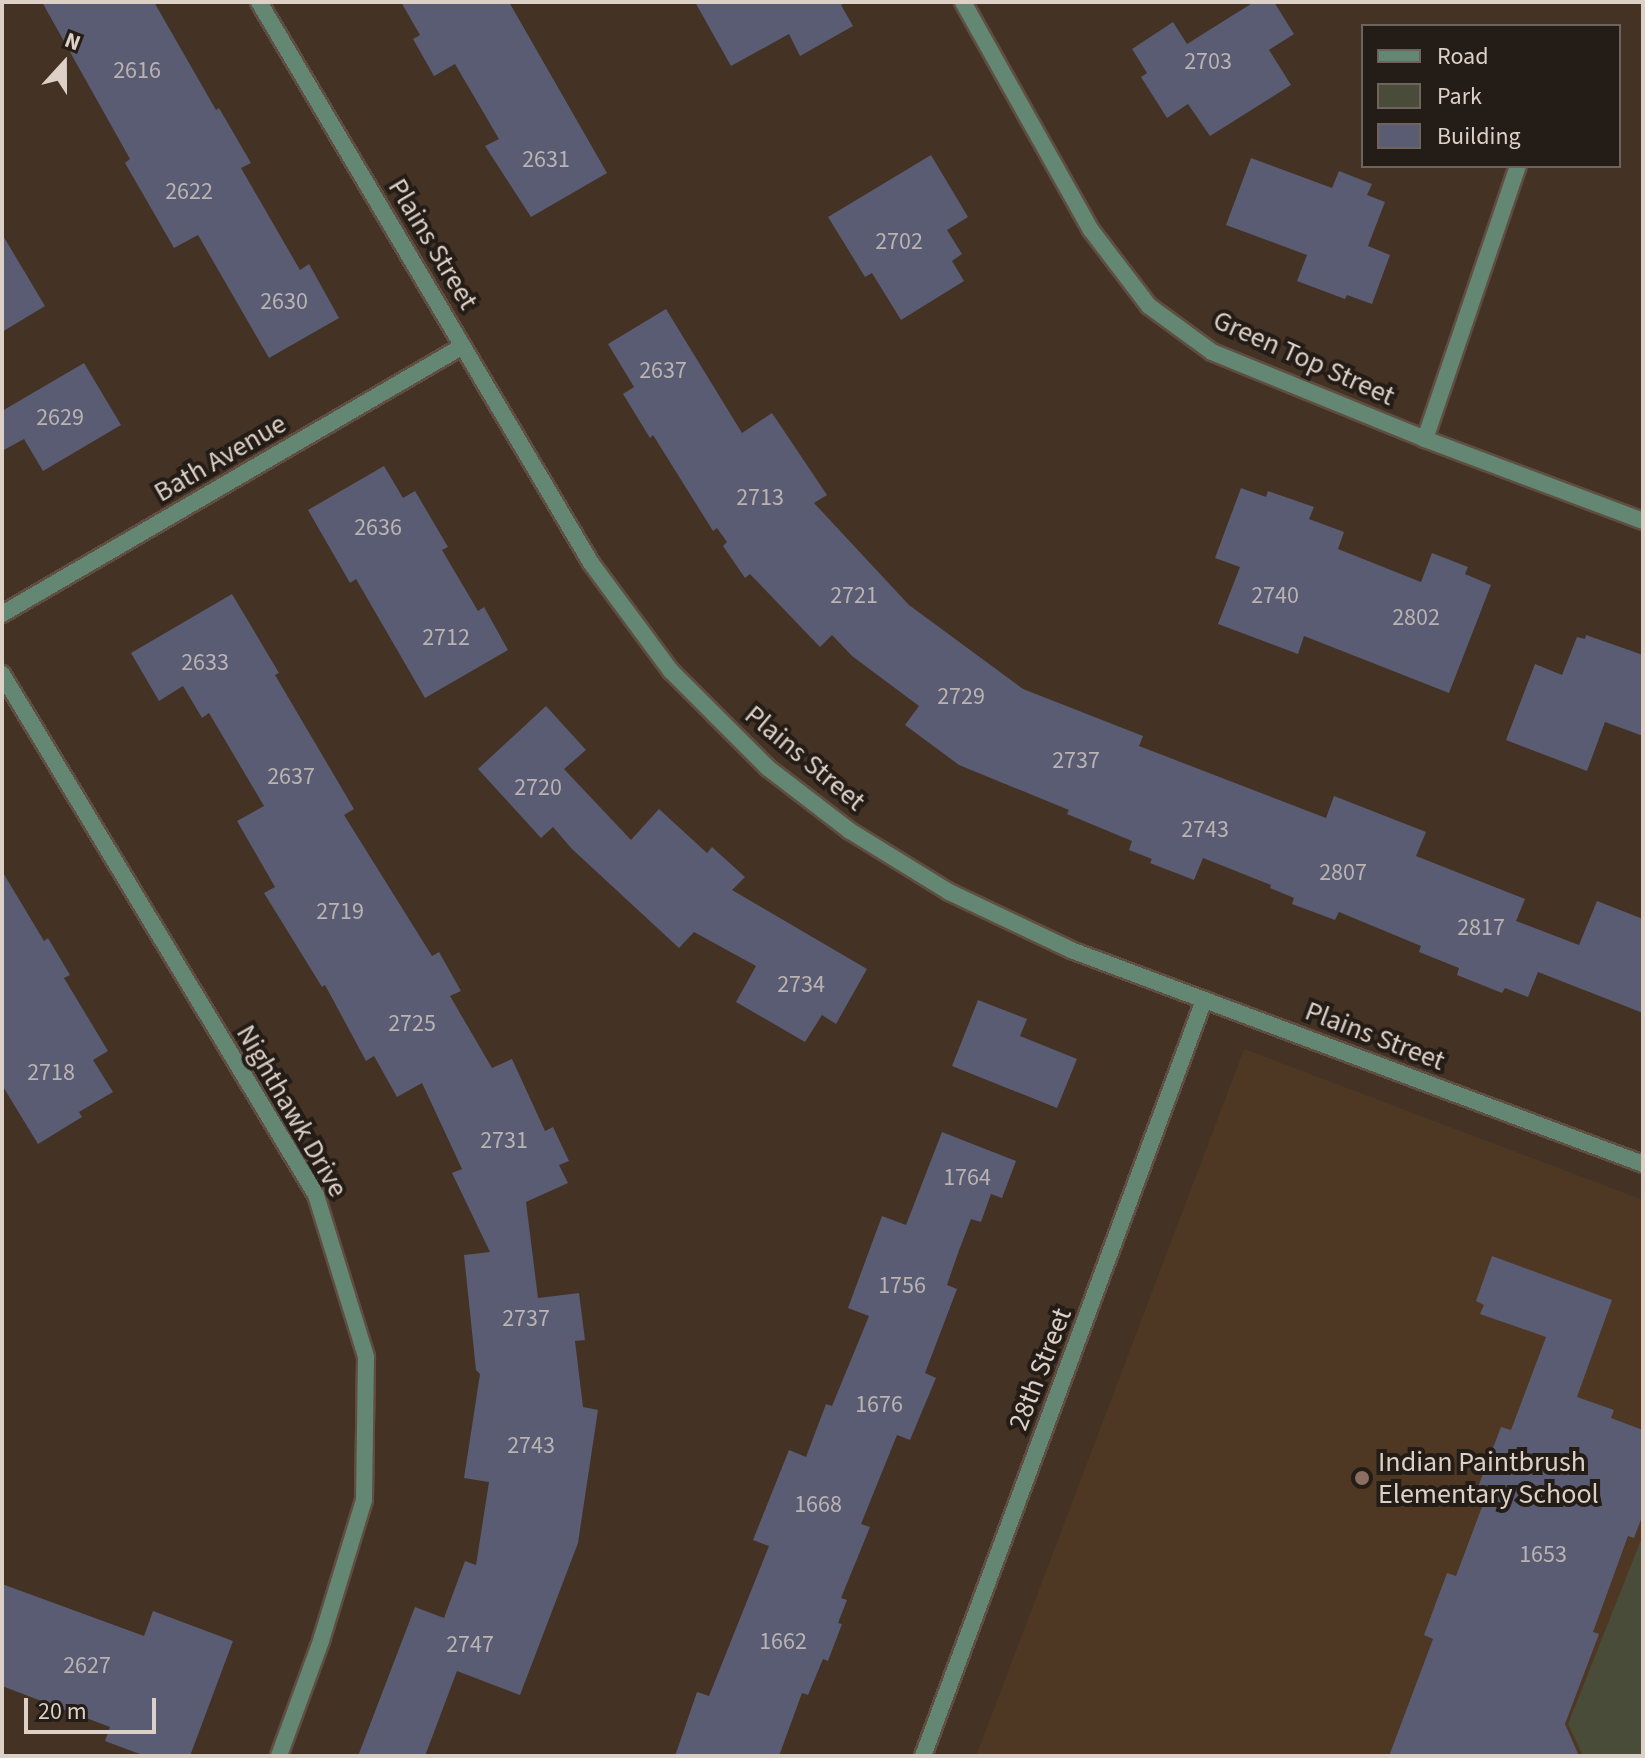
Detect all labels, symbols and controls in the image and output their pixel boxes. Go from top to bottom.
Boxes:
north arrow [24,24,104,104]
text: N [60,24,85,59]
legend [1361,24,1621,168]
text: Road [1437,39,1489,74]
house number: 2703 [1184,48,1232,76]
house number: 2616 [113,57,161,85]
text: Park [1437,79,1482,114]
text: Building [1437,119,1521,154]
house number: 2631 [522,146,570,174]
street label: Plains Street [381,172,485,316]
house number: 2622 [165,178,213,206]
house number: 2702 [875,228,923,256]
house number: 2630 [260,288,308,316]
street label: Green Top Street [1208,303,1400,413]
house number: 2637 [639,357,687,385]
house number: 2629 [36,404,84,432]
street label: Bath Avenue [148,407,292,509]
house number: 2713 [736,484,784,512]
house number: 2636 [354,514,402,542]
house number: 2721 [830,582,878,610]
house number: 2740 [1251,582,1299,610]
house number: 2802 [1392,604,1440,632]
house number: 2712 [422,624,470,652]
house number: 2633 [181,649,229,677]
house number: 2729 [937,683,985,711]
street label: Plains Street [738,698,872,818]
house number: 2737 [1052,747,1100,775]
house number: 2637 [267,763,315,791]
house number: 2720 [514,774,562,802]
house number: 2743 [1181,816,1229,844]
house number: 2807 [1319,859,1367,887]
house number: 2719 [316,898,364,926]
house number: 2817 [1457,914,1505,942]
house number: 2734 [777,971,825,999]
street label: Plains Street [1300,994,1450,1078]
house number: 2725 [388,1010,436,1038]
street label: Nighthawk Drive [229,1019,355,1203]
house number: 2718 [27,1059,75,1087]
house number: 2731 [480,1127,528,1155]
house number: 1764 [943,1164,991,1192]
house number: 1756 [878,1272,926,1300]
street label: 28th Street [1001,1303,1079,1435]
house number: 2737 [502,1305,550,1333]
house number: 1676 [855,1391,903,1419]
house number: 2743 [507,1432,555,1460]
place label: Indian Paintbrush Elementary School [1378,1445,1599,1511]
marker: Indian Paintbrush Elementary School [1353,1469,1371,1487]
house number: 1668 [794,1491,842,1519]
house number: 1653 [1519,1541,1567,1569]
house number: 1662 [759,1628,807,1656]
house number: 2747 [446,1631,494,1659]
house number: 2627 [63,1652,111,1680]
scale bar [28,1682,160,1732]
text: 20 m [38,1694,87,1729]

